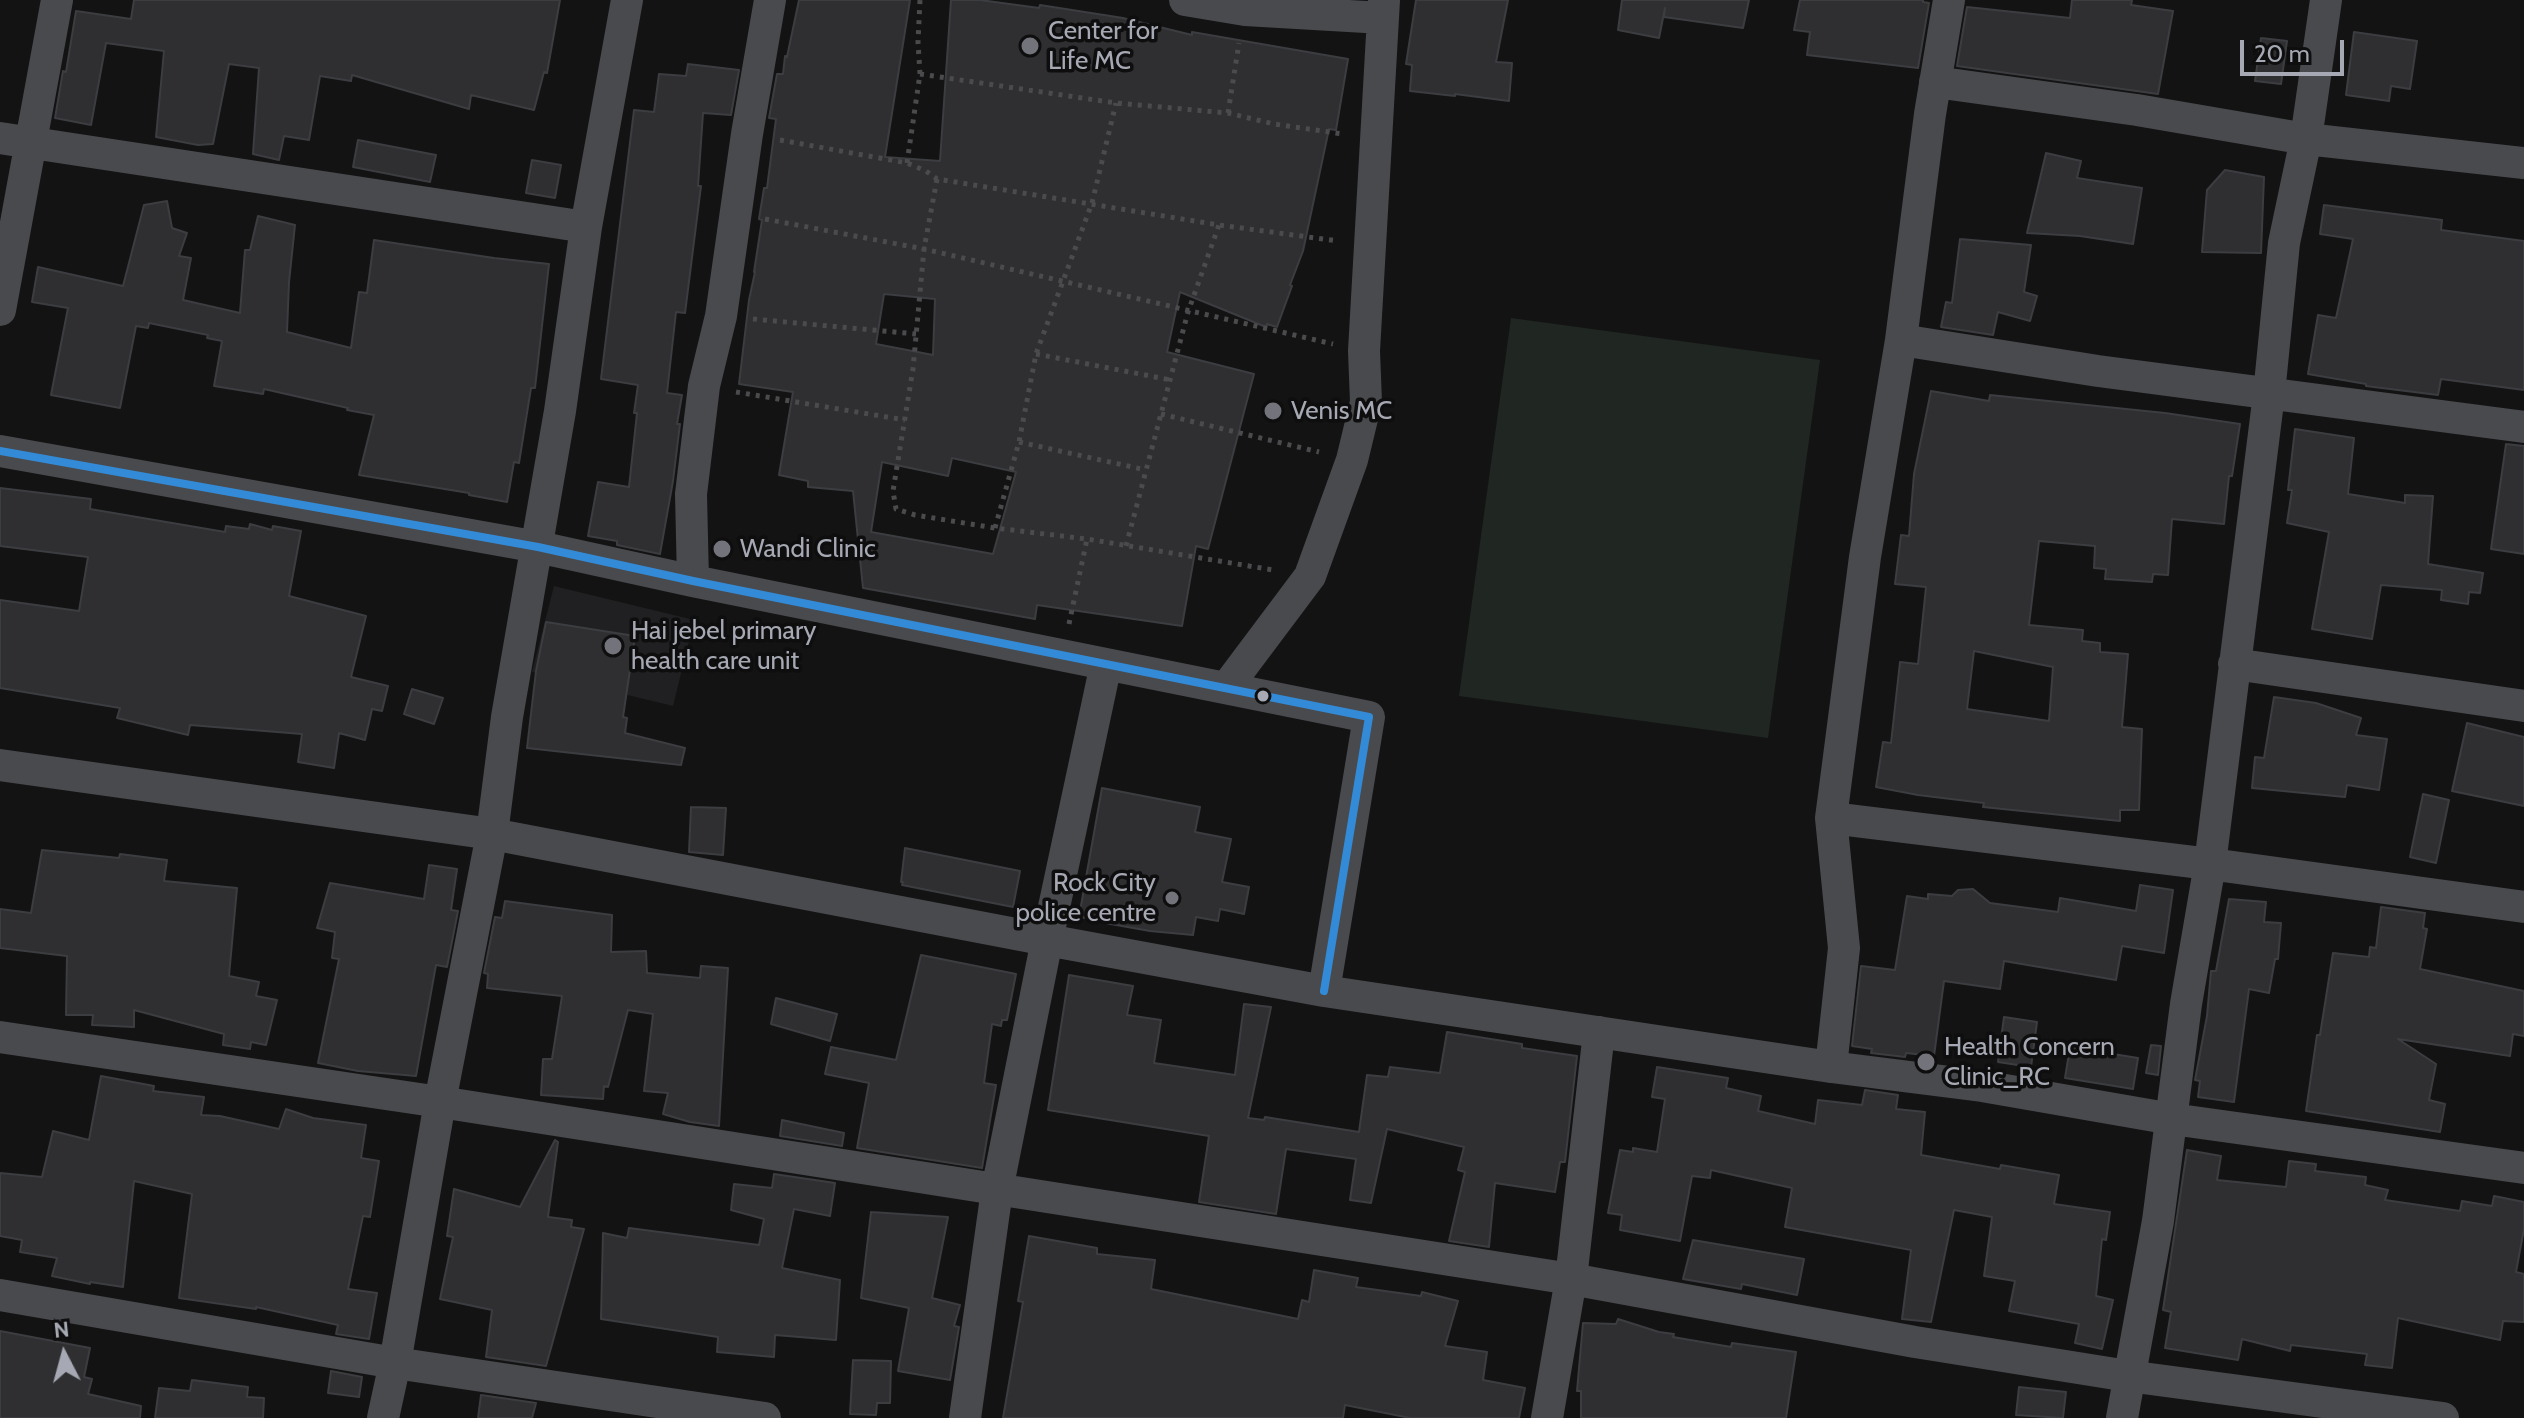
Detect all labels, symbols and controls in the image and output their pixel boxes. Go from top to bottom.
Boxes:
place label: Center for Life MC [1048,15,1158,76]
scale bar [2244,24,2348,74]
marker: Center for Life MC [1019,35,1041,57]
text: 20 m [2254,39,2310,68]
place label: Venis MC [1291,395,1392,427]
marker: Venis MC [1262,400,1284,422]
place label: Wandi Clinic [740,533,876,565]
marker: Wandi Clinic [711,538,733,560]
place label: Hai jebel primary health care unit [631,615,816,676]
marker: Hai jebel primary health care unit [602,635,624,657]
unlabelled marker [1255,688,1271,704]
place label: Rock City police centre [1016,867,1156,928]
marker: Rock City police centre [1163,889,1181,907]
place label: Health Concern Clinic_RC [1944,1031,2115,1092]
marker: Health Concern Clinic_RC [1915,1051,1937,1073]
north arrow [24,1314,104,1394]
text: N [52,1315,71,1344]

